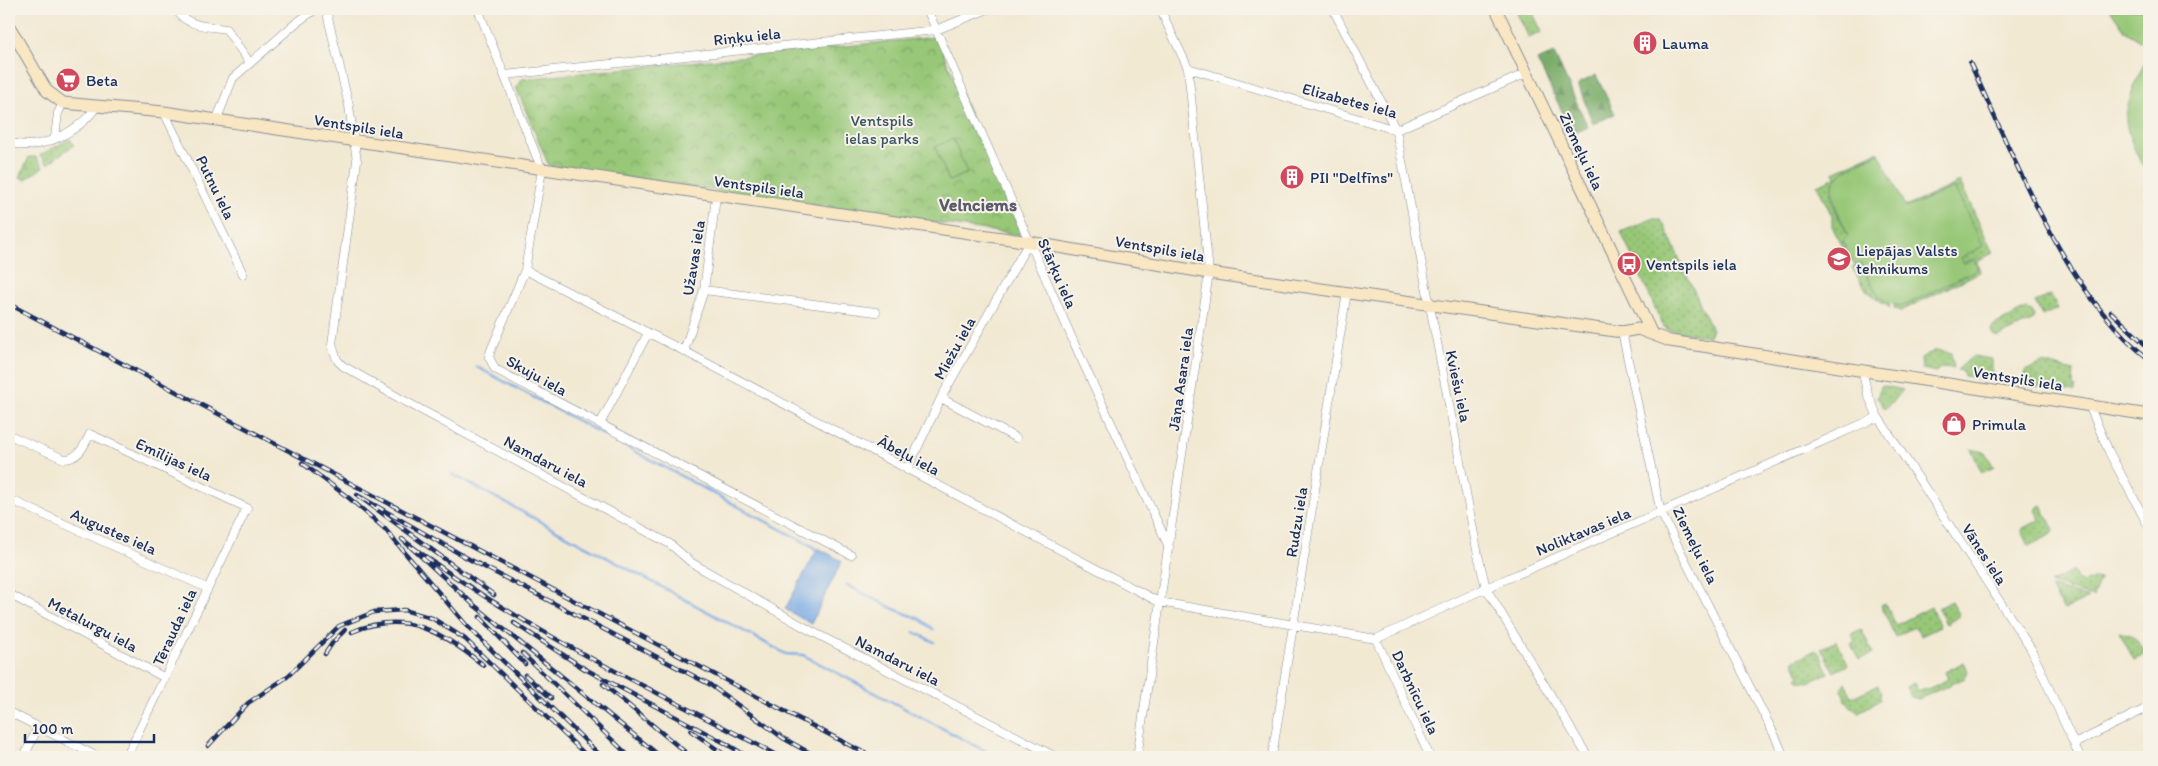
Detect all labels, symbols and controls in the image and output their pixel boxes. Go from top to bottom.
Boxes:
street label: Riņķu iela [712,24,782,49]
building icon: Lauma [1632,30,1658,56]
place label: Lauma [1662,34,1710,53]
supermarket icon: Beta [55,67,81,93]
place label: Beta [86,71,118,90]
street label: Elizabetes iela [1300,79,1400,122]
street label: Ziemeļu iela [1555,109,1608,194]
street label: Ventspils iela [313,110,405,143]
park label: Ventspils ielas parks [845,111,919,148]
street label: Putnu iela [192,152,239,222]
building icon: PII "Delfīns" [1279,164,1305,190]
place label: PII "Delfīns" [1310,168,1393,187]
street label: Ventspils iela [713,171,805,202]
district label: Velnciems [939,194,1017,216]
street label: Užavas iela [678,219,709,297]
street label: Ventspils iela [1114,231,1206,266]
street label: Stārķu iela [1034,235,1082,312]
place label: Liepājas Valsts tehnikums [1856,241,1958,278]
school or university icon: Liepājas Valsts tehnikums [1826,246,1852,272]
bus stop icon: Ventspils iela [1616,251,1642,277]
place label: Ventspils iela [1646,255,1737,274]
street label: Miežu iela [929,313,980,383]
street label: Jāņa Asara iela [1164,325,1197,432]
street label: Kviešu iela [1442,348,1476,425]
street label: Skuju iela [503,351,571,400]
street label: Ventspils iela [1972,362,2064,395]
shop icon: Primula [1941,411,1967,437]
place label: Primula [1972,415,2027,434]
street label: Namdaru iela [501,431,592,492]
street label: Ābeļu iela [875,431,943,480]
street label: Emīlijas iela [133,434,215,485]
street label: Rudzu iela [1282,485,1311,559]
street label: Noliktavas iela [1533,503,1634,560]
street label: Ziemeļu iela [1669,503,1723,588]
street label: Augustes iela [68,504,160,559]
street label: Vānes iela [1958,520,2012,589]
street label: Tērauda iela [148,585,201,669]
street label: Metalurgu iela [45,593,142,656]
street label: Namdaru iela [852,631,944,690]
street label: Darbnīcu iela [1388,647,1443,737]
scale bar [25,711,154,743]
text: 100 m [32,720,74,738]

